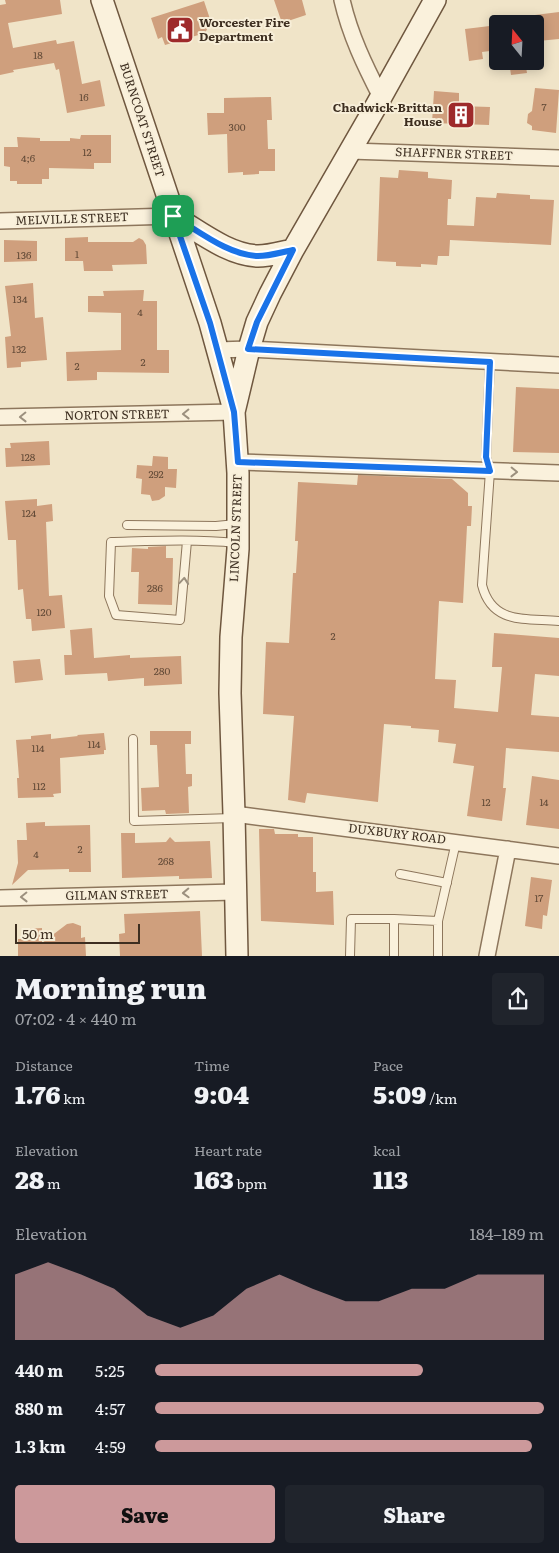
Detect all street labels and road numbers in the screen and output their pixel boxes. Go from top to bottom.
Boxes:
street label: BURNCOAT STREET [116,60,170,180]
street label: SHAFFNER STREET [395,142,513,164]
street label: MELVILLE STREET [15,207,129,229]
street label: NORTON STREET [64,404,170,424]
street label: LINCOLN STREET [224,473,246,582]
street label: DUXBURY ROAD [347,818,447,848]
street label: GILMAN STREET [65,884,169,904]

